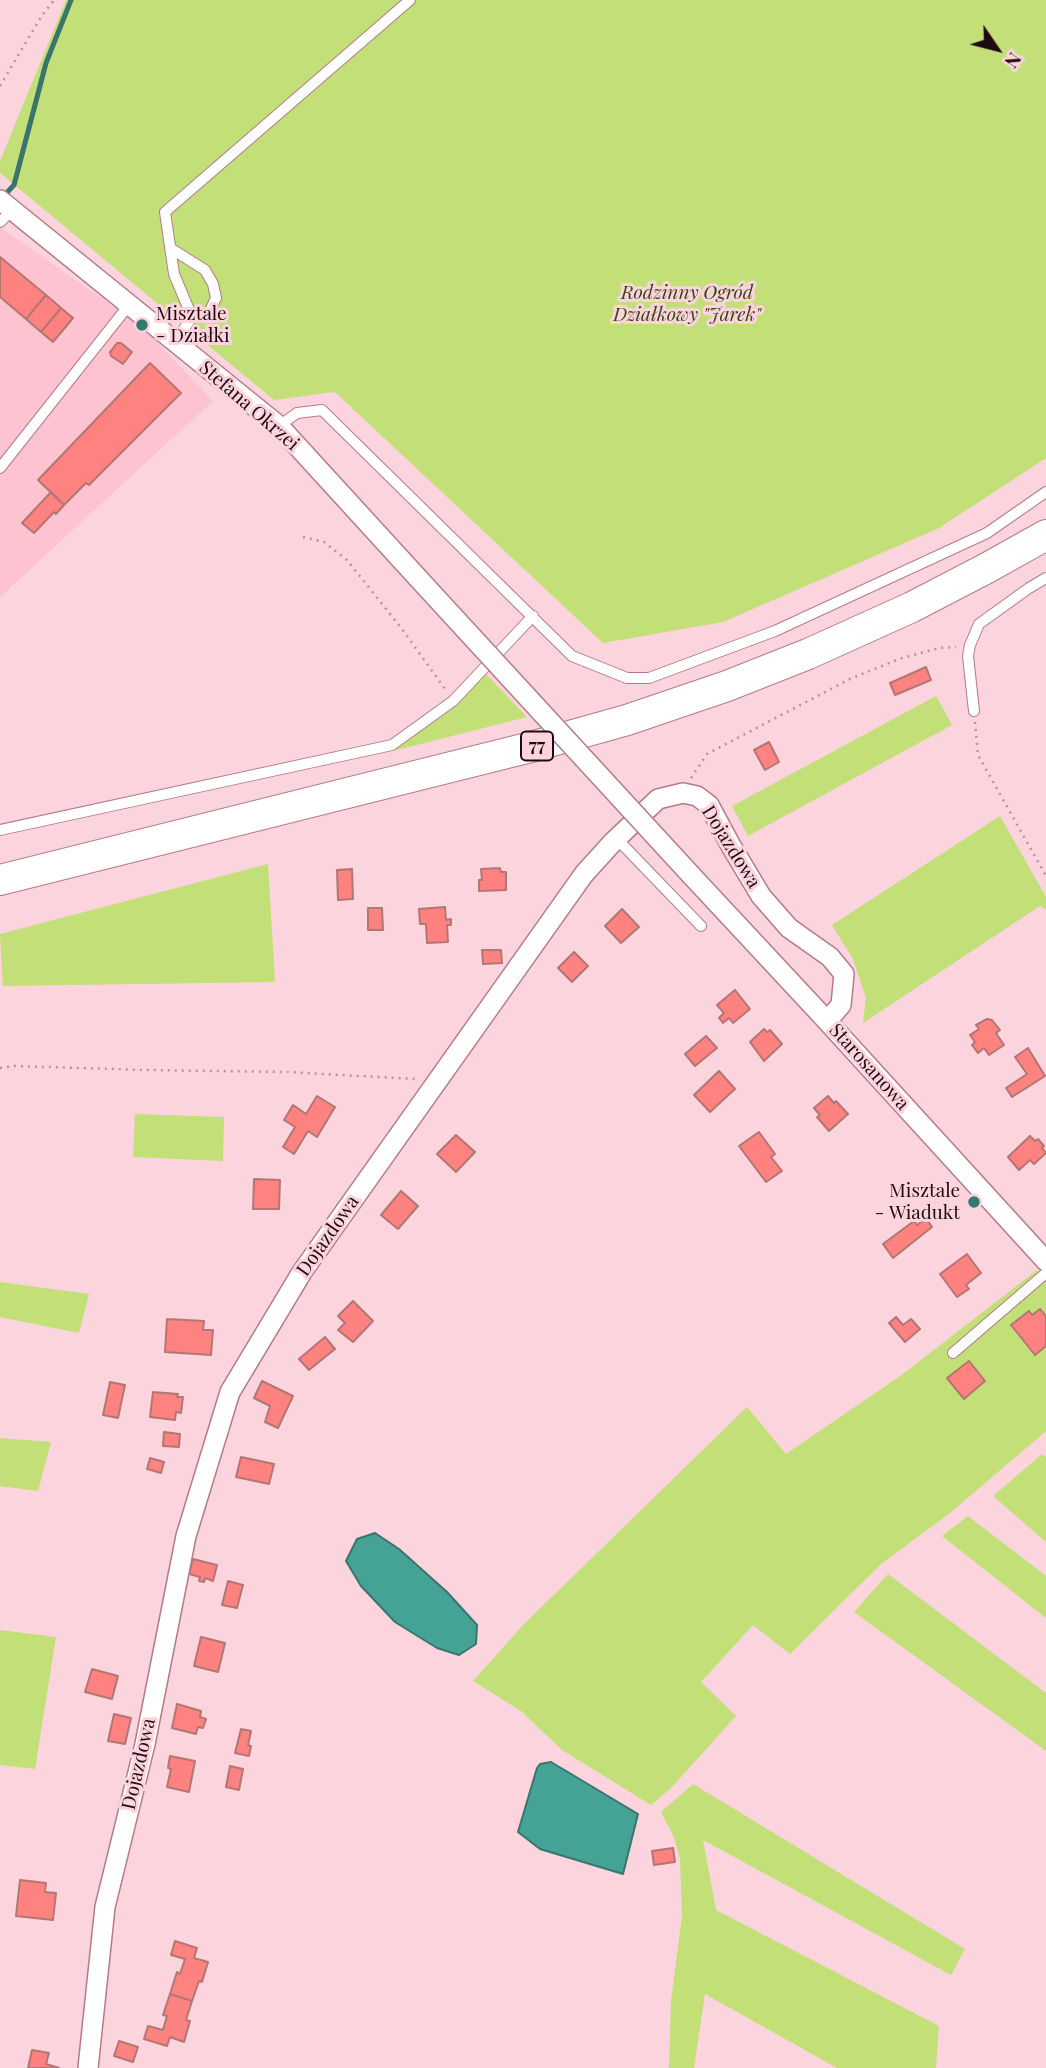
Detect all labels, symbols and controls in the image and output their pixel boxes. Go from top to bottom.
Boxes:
north arrow [962,14,1032,84]
text: N [1000,48,1029,74]
park label: Rodzinny Ogród Działkowy "Jarek" [613,282,761,326]
place label: Misztale - Działki [156,303,229,347]
marker: Misztale - Działki [134,317,150,333]
street label: Stefana Okrzei [194,356,304,456]
road number: 77 [521,732,553,760]
street label: Dojazdowa [697,802,765,892]
street label: Starosanowa [824,1019,914,1115]
place label: Misztale - Wiadukt [875,1180,960,1224]
street label: Dojazdowa [292,1191,364,1281]
marker: Misztale - Wiadukt [966,1194,982,1210]
street label: Dojazdowa [117,1716,161,1812]

